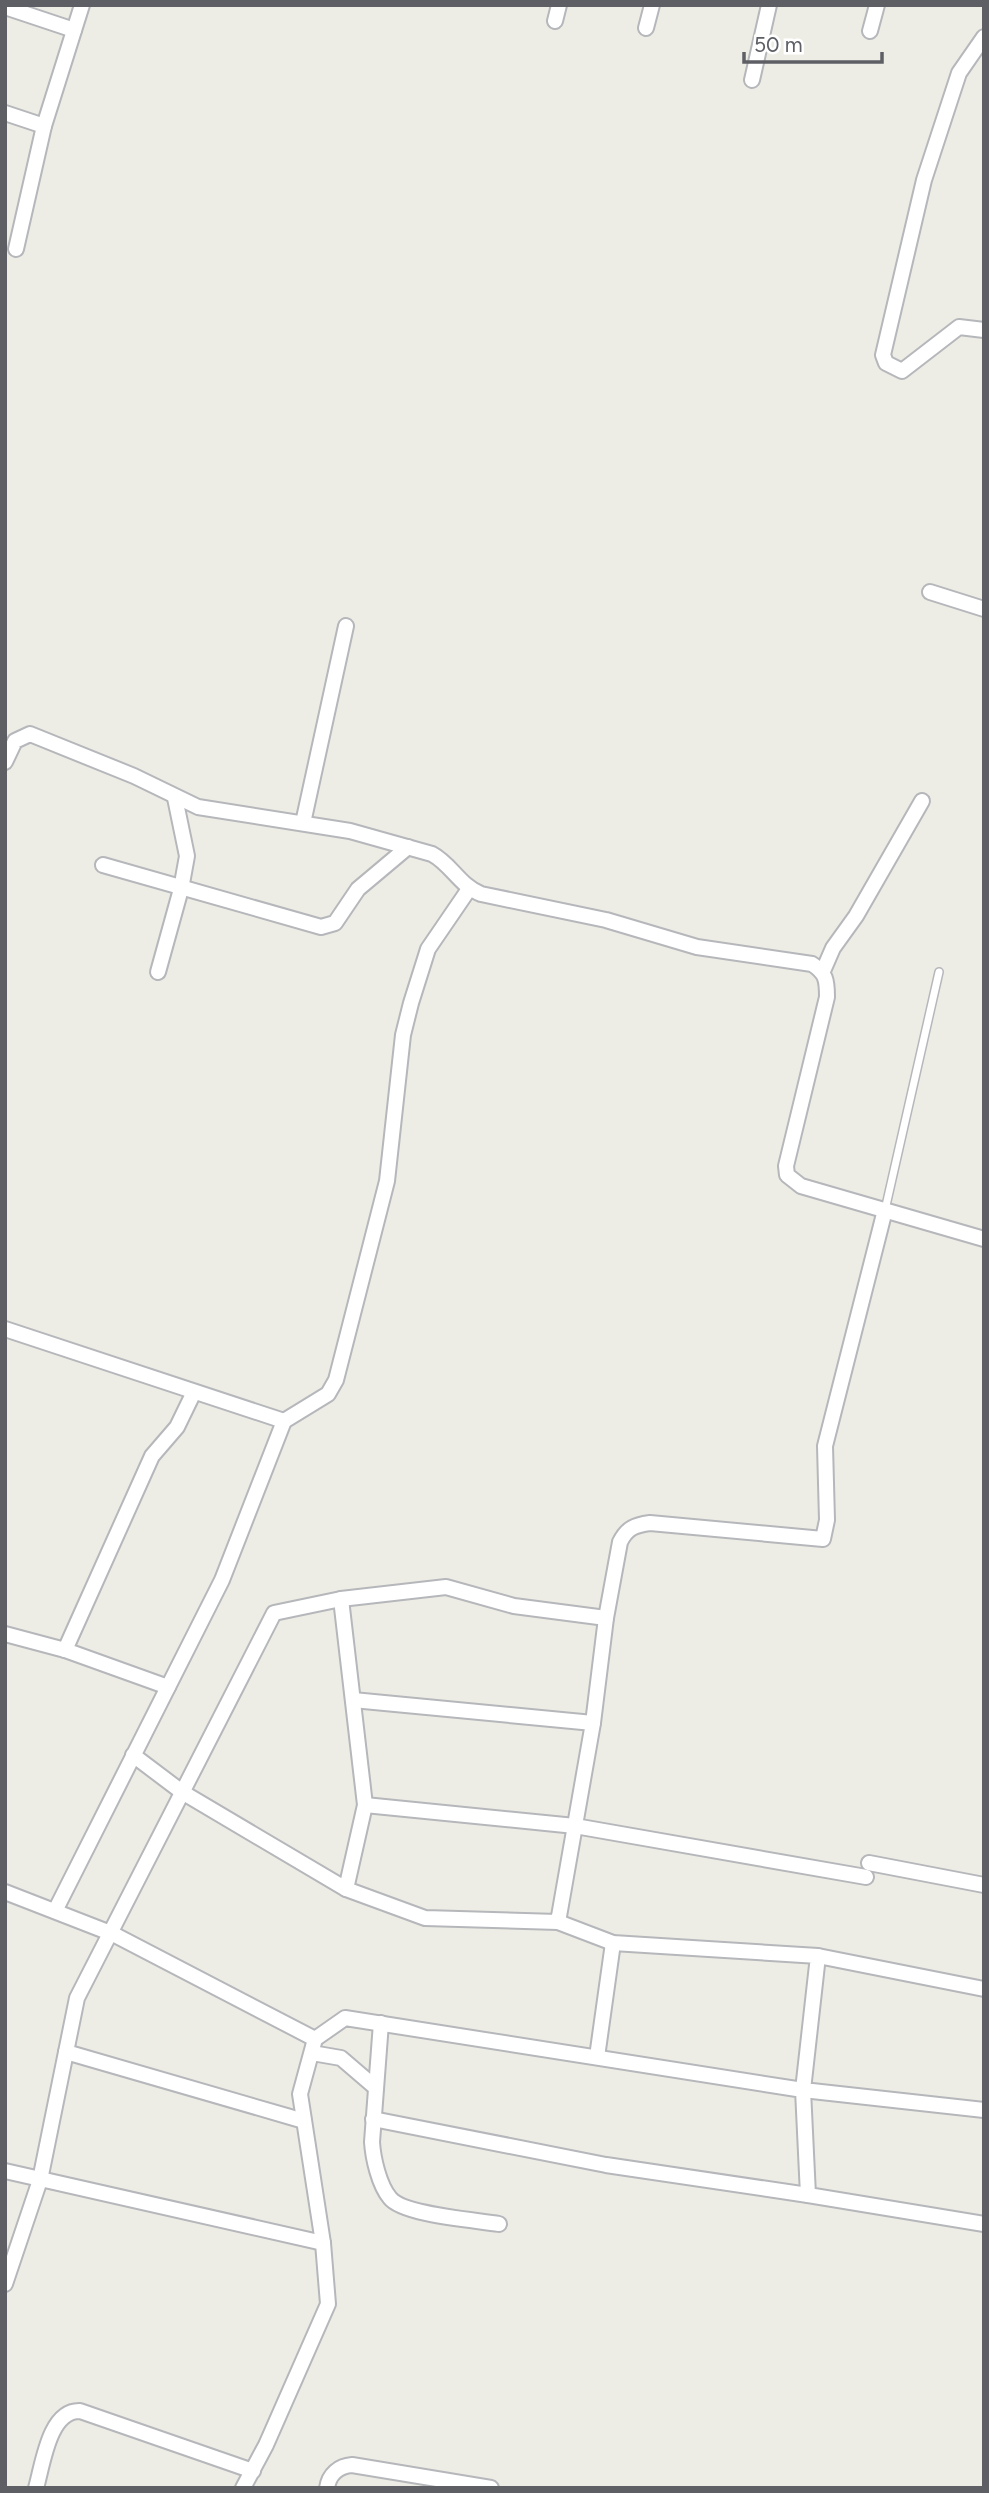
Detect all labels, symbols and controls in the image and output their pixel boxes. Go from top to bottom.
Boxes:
scale bar [744,21,882,65]
text: 50 m [754,32,803,57]

